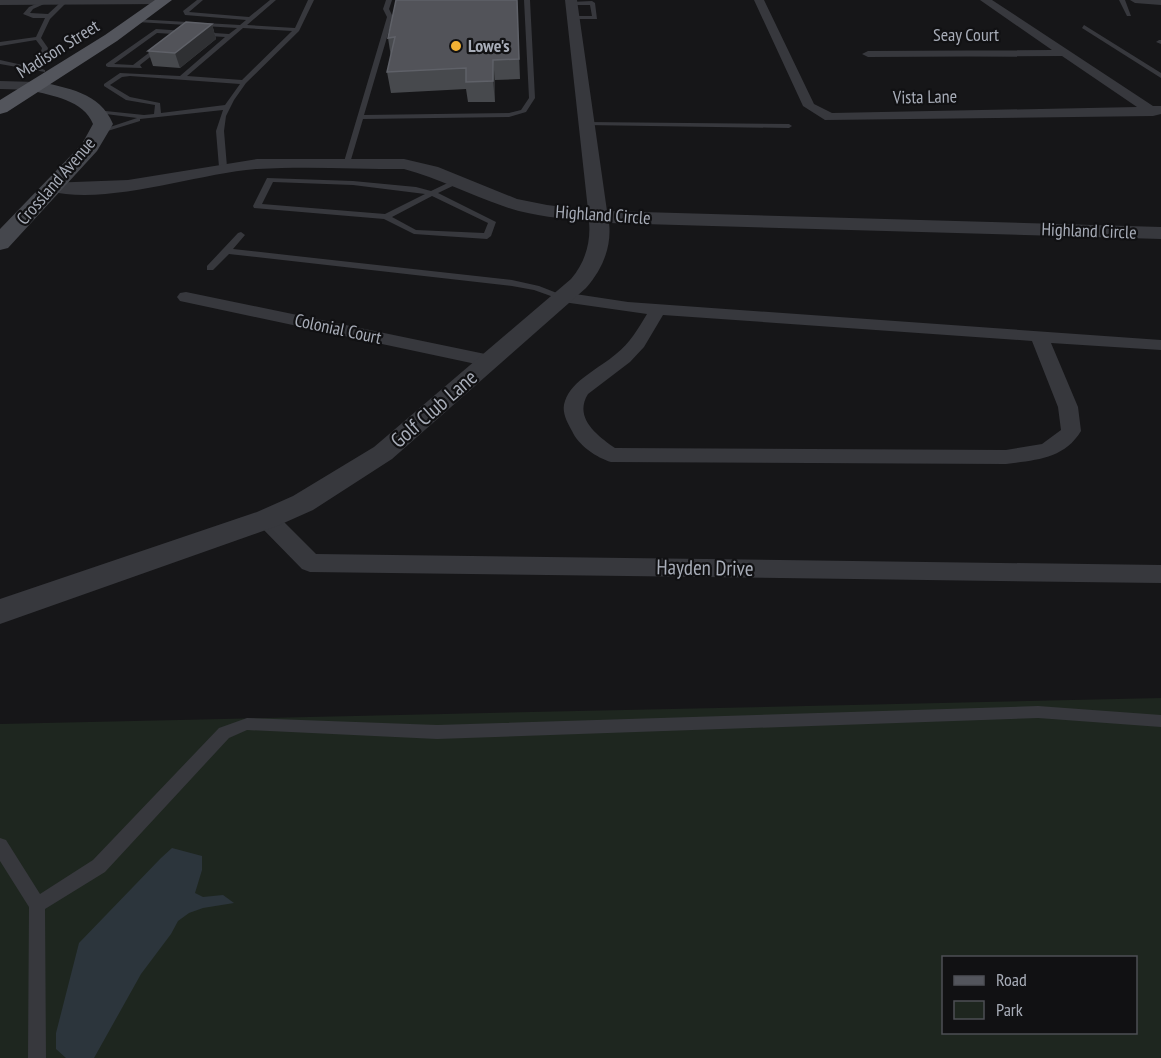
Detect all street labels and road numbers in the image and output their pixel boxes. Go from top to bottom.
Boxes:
street label: Madison Street [12,14,103,83]
street label: Seay Court [933,23,999,46]
street label: Vista Lane [892,84,957,109]
street label: Crossland Avenue [11,132,100,229]
street label: Highland Circle [555,200,651,229]
street label: Highland Circle [1041,217,1137,244]
street label: Colonial Court [293,308,384,349]
street label: Golf Club Lane [385,364,483,454]
street label: Hayden Drive [656,553,754,582]

